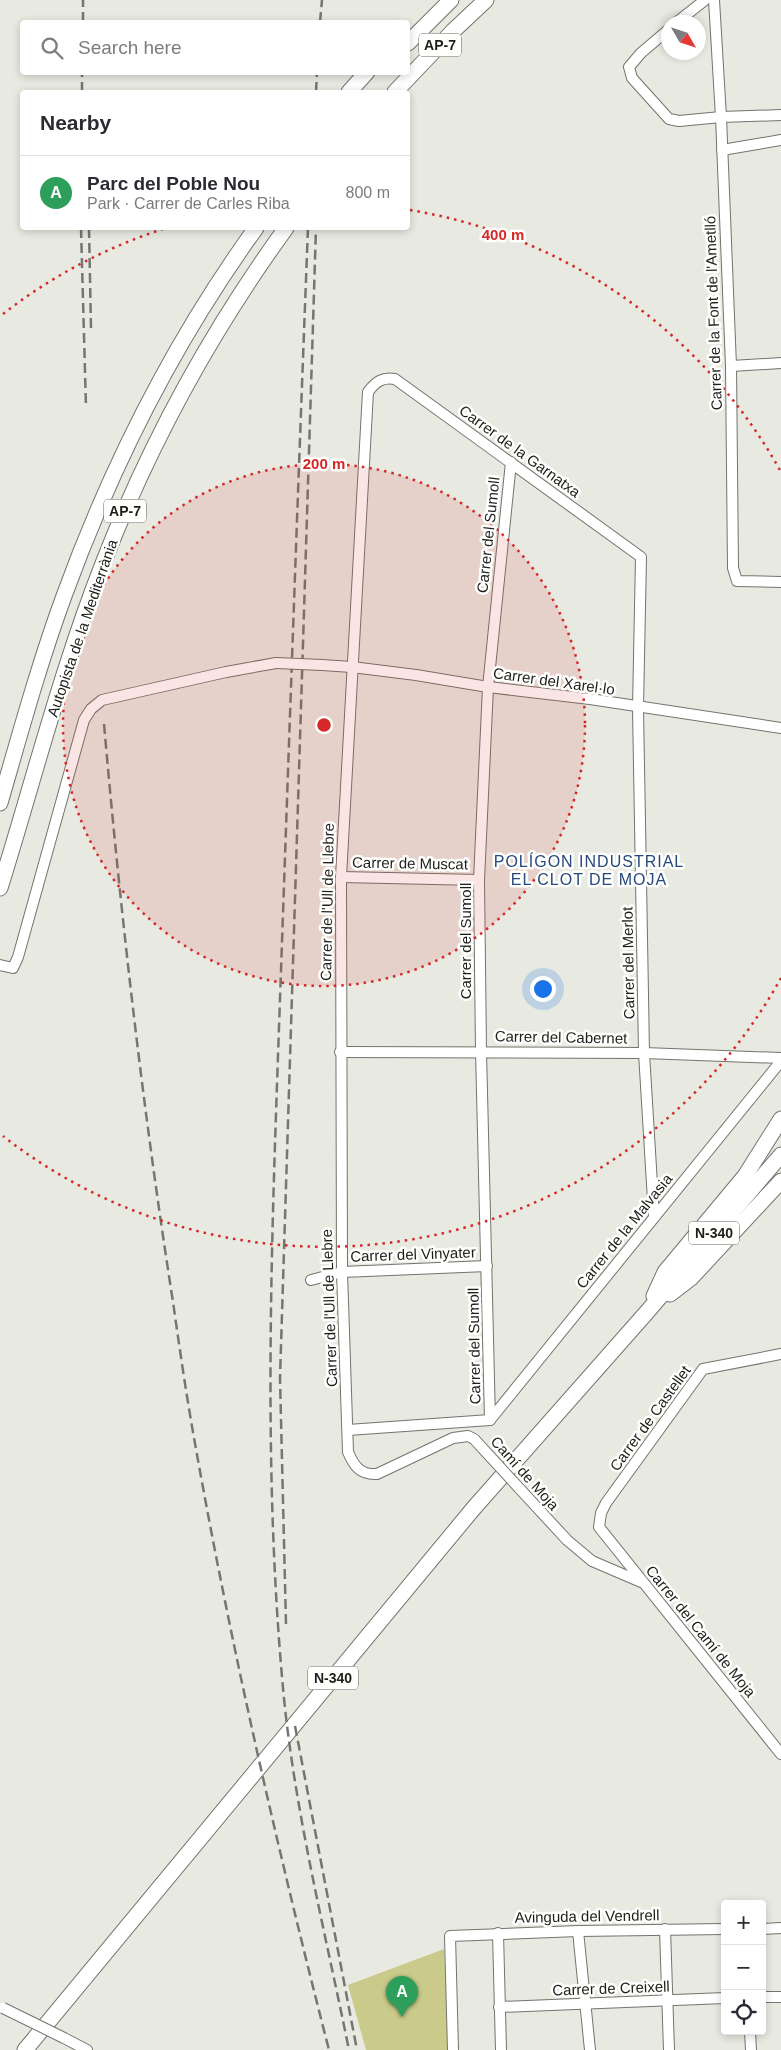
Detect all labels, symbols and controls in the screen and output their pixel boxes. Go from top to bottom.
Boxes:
north arrow [661,15,706,60]
search box [20,20,410,75]
icon: search [38,34,66,62]
road number: AP-7 [419,34,461,56]
text: Search here [78,37,182,58]
text: Nearby [40,111,111,134]
text: Parc del Poble Nou [87,173,260,194]
text: A [50,184,62,201]
text: 800 m [346,184,390,201]
text: Park · Carrer de Carles Riba [87,195,290,212]
street label: Carrer de la Font de l'Ametlló [701,215,725,411]
text: 400 m [482,226,524,243]
street label: Carrer de la Garnatxa [456,401,584,501]
text: 200 m [303,455,345,472]
street label: Carrer del Sumoll [473,476,503,594]
road number: AP-7 [104,500,146,522]
street label: Autopista de la Mediterrània [44,536,121,719]
street label: Carrer del Xarel·lo [492,664,616,698]
centre of rings [315,716,333,734]
street label: Carrer de l'Ull de Llebre [317,823,337,981]
district label: POLÍGON INDUSTRIAL EL CLOT DE MOJA [494,852,684,888]
street label: Carrer de Muscat [352,853,469,873]
street label: Carrer del Sumoll [457,883,474,999]
street label: Carrer del Merlot [619,906,637,1019]
your location [530,976,556,1002]
street label: Carrer del Cabernet [495,1027,628,1047]
street label: Carrer de la Malvasia [573,1170,676,1292]
road number: N-340 [689,1222,739,1244]
street label: Carrer de l'Ull de Llebre [318,1229,340,1387]
street label: Carrer del Vinyater [350,1243,476,1265]
street label: Carrer del Sumoll [464,1288,484,1404]
street label: Carrer de Castellet [606,1361,694,1474]
street label: Camí de Moja [487,1433,563,1514]
street label: Carrer del Camí de Moja [643,1562,760,1701]
road number: N-340 [308,1666,358,1690]
map controls [721,1900,766,2035]
button: + [721,1900,766,1945]
street label: Avinguda del Vendrell [514,1906,660,1926]
button: − [721,1945,766,1990]
pin: A [386,1976,418,2017]
street label: Carrer de Creixell [552,1977,670,1999]
button: locate [721,1990,766,2035]

